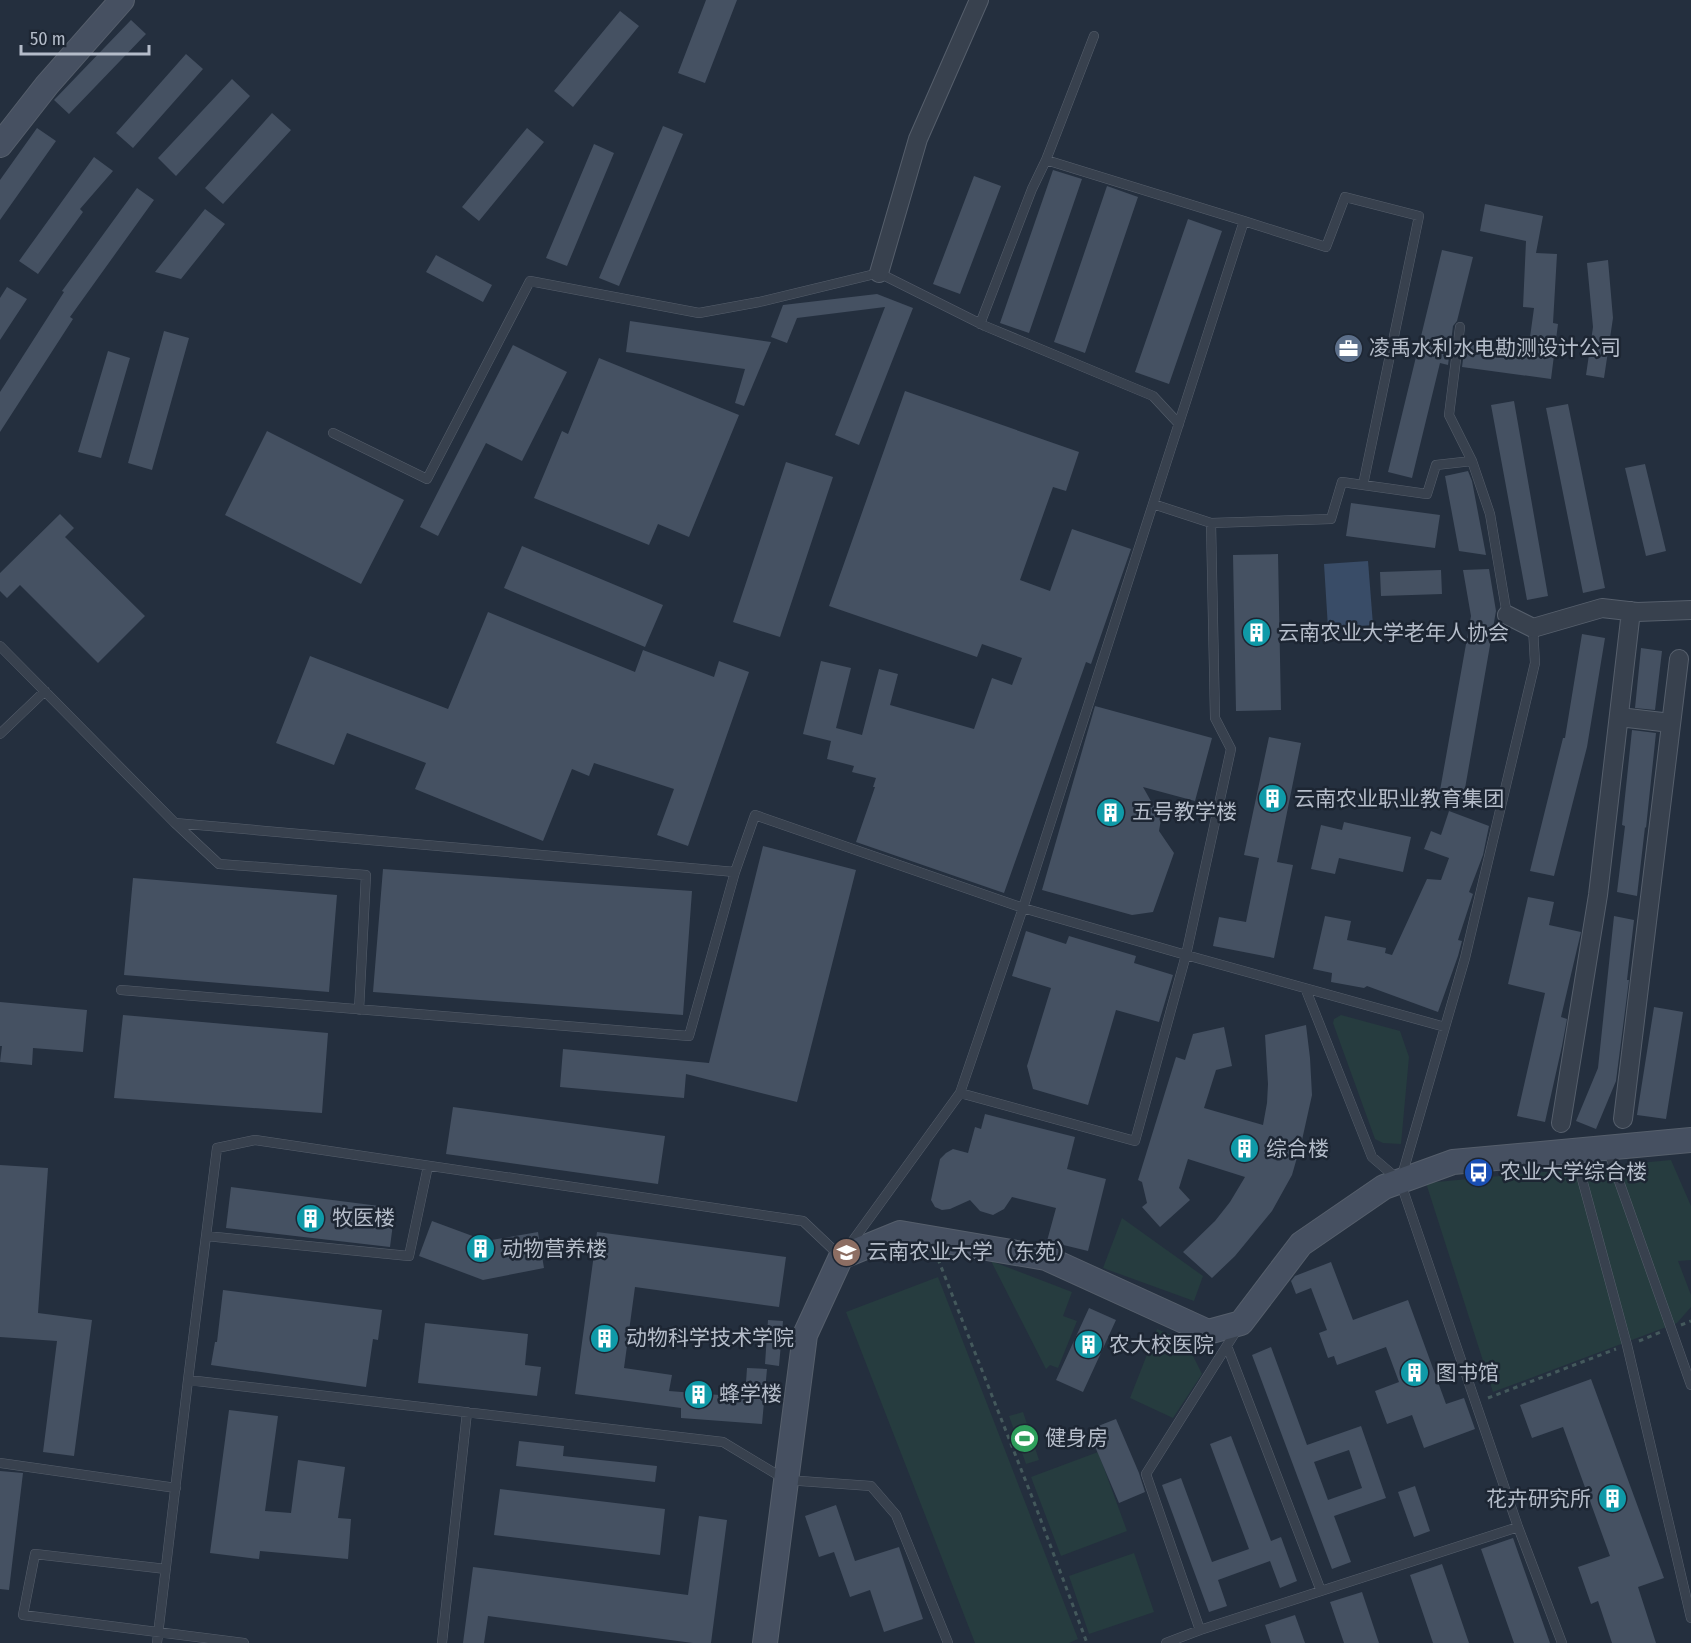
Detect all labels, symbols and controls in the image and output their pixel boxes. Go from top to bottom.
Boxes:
scale bar [21,18,148,56]
text: 50 m [30,28,66,50]
office icon: 凌禹水利水电勘测设计公司 [1332,332,1364,364]
place label: 凌禹水利水电勘测设计公司 [1369,335,1621,361]
building icon: 云南农业大学老年人协会 [1241,617,1273,649]
place label: 云南农业大学老年人协会 [1278,620,1509,646]
building icon: 云南农业职业教育集团 [1257,783,1289,815]
place label: 云南农业职业教育集团 [1294,786,1504,812]
building icon: 五号教学楼 [1095,796,1127,828]
place label: 五号教学楼 [1132,799,1237,825]
building icon: 综合楼 [1229,1133,1261,1165]
place label: 综合楼 [1266,1136,1329,1162]
bus stop icon: 农业大学综合楼 [1463,1156,1495,1188]
place label: 农业大学综合楼 [1500,1159,1647,1185]
building icon: 牧医楼 [295,1202,327,1234]
place label: 牧医楼 [332,1205,395,1231]
building icon: 动物营养楼 [465,1233,497,1265]
place label: 动物营养楼 [502,1236,607,1262]
school or university icon: 云南农业大学（东苑） [830,1236,862,1268]
place label: 云南农业大学（东苑） [867,1239,1077,1265]
building icon: 动物科学技术学院 [589,1322,621,1354]
place label: 动物科学技术学院 [626,1325,794,1351]
building icon: 农大校医院 [1072,1329,1104,1361]
place label: 农大校医院 [1109,1332,1214,1358]
building icon: 图书馆 [1399,1357,1431,1389]
place label: 图书馆 [1436,1360,1499,1386]
building icon: 蜂学楼 [682,1378,714,1410]
place label: 蜂学楼 [719,1381,782,1407]
sports icon: 健身房 [1008,1422,1040,1454]
place label: 健身房 [1045,1425,1108,1451]
building icon: 花卉研究所 [1596,1483,1628,1515]
place label: 花卉研究所 [1486,1486,1591,1512]

